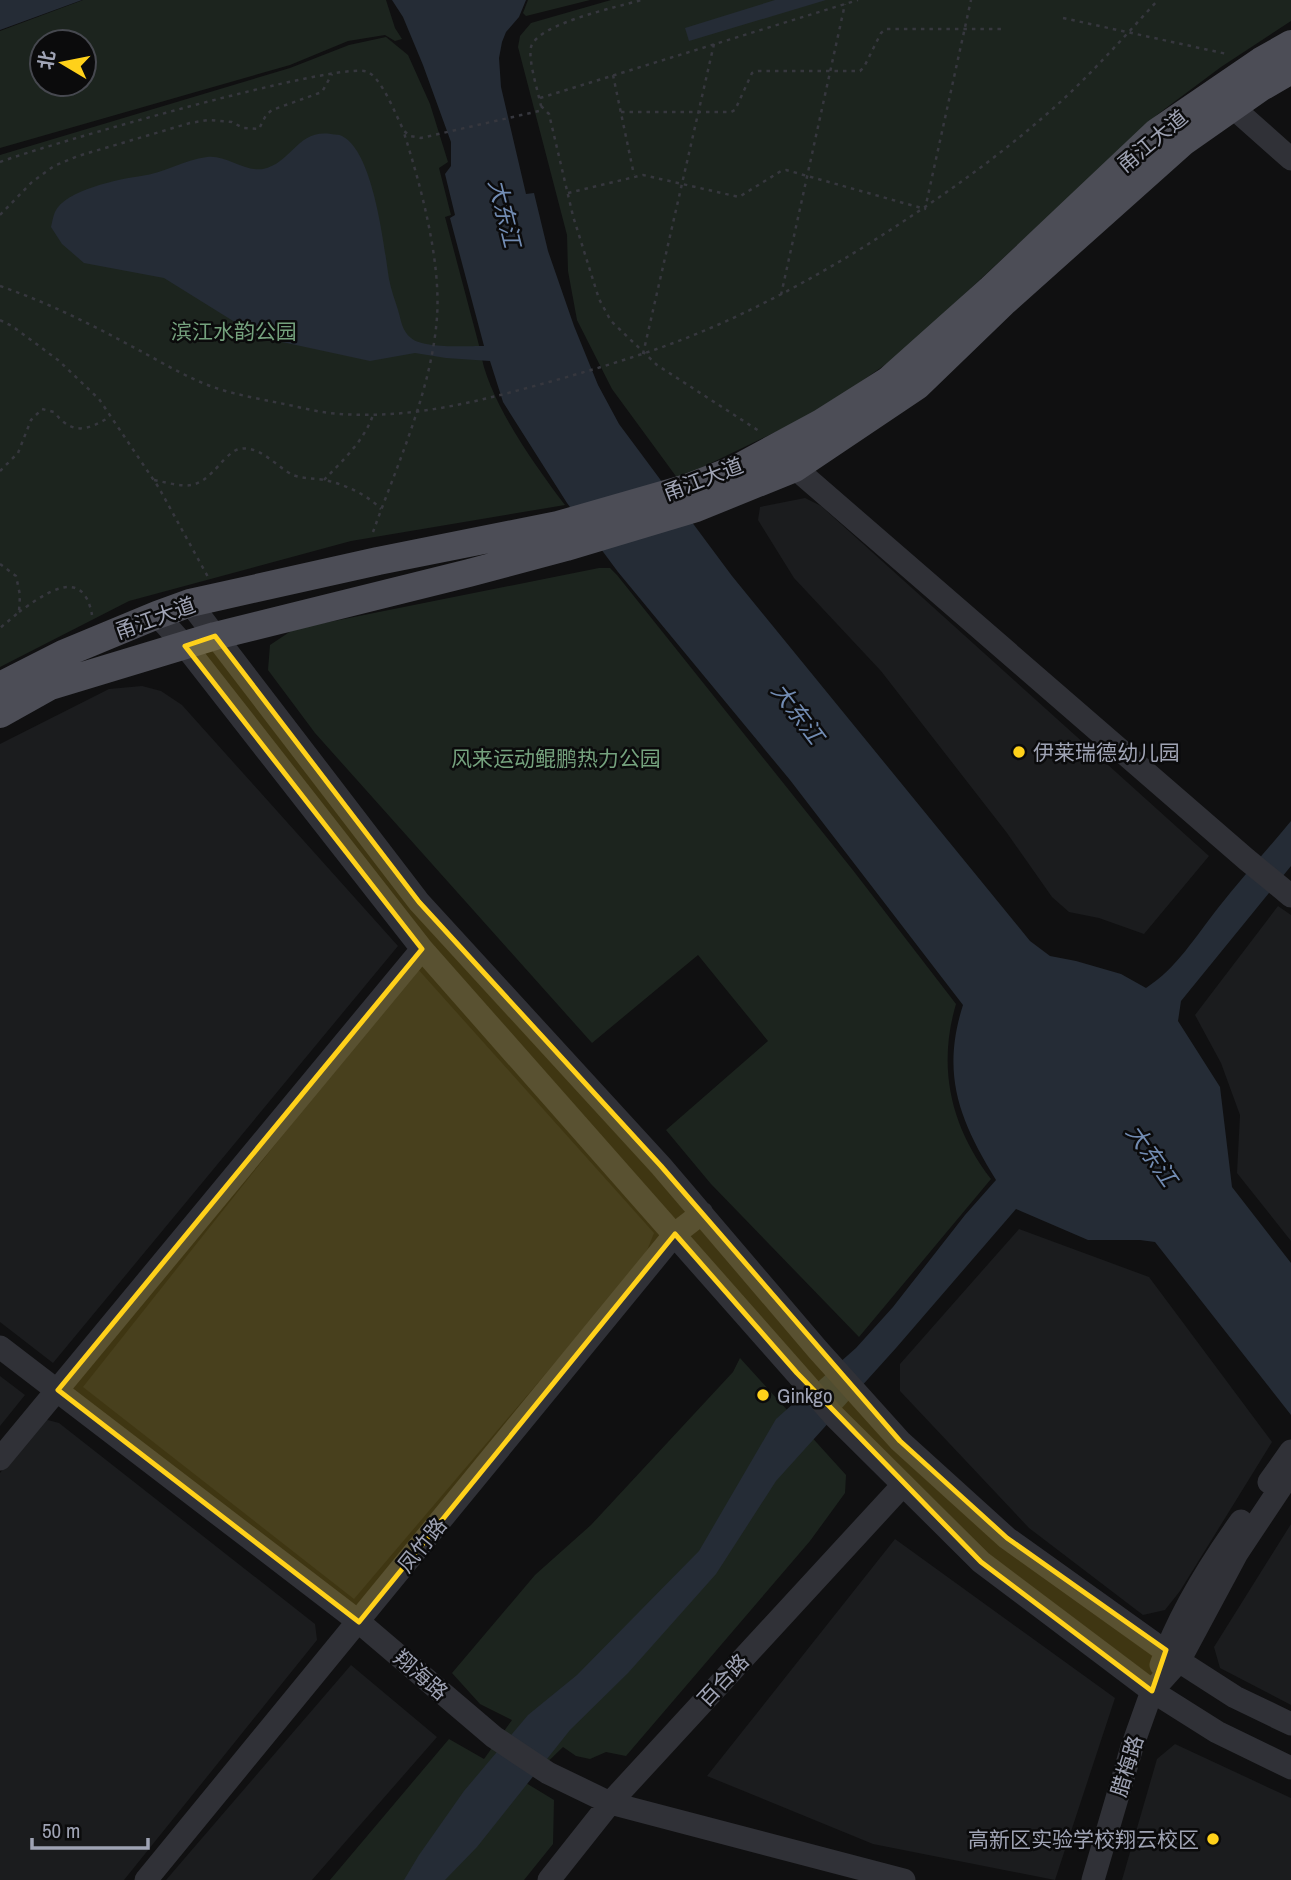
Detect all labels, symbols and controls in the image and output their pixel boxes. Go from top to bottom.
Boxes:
north arrow [28,28,98,98]
text: 北 [32,48,61,72]
street label: 甬江大道 [1111,103,1193,179]
water label: 大东江 [482,176,529,253]
park label: 滨江水韵公园 [171,317,297,346]
street label: 甬江大道 [659,450,747,508]
street label: 甬江大道 [111,590,199,646]
water label: 大东江 [765,676,833,752]
place label: 伊莱瑞德幼儿园 [1033,738,1180,767]
park label: 风来运动鲲鹏热力公园 [451,744,661,773]
marker: 伊莱瑞德幼儿园 [1011,744,1027,760]
water label: 大东江 [1120,1118,1186,1195]
place label: Ginkgo [777,1381,833,1410]
marker: Ginkgo [755,1387,771,1403]
street label: 凤竹路 [391,1511,453,1579]
street label: 翔海路 [388,1643,454,1707]
street label: 百合路 [691,1647,755,1713]
street label: 腊梅路 [1104,1732,1150,1800]
scale bar [32,1806,147,1850]
text: 50 m [42,1816,80,1845]
place label: 高新区实验学校翔云校区 [968,1825,1199,1854]
marker: 高新区实验学校翔云校区 [1205,1831,1221,1847]

